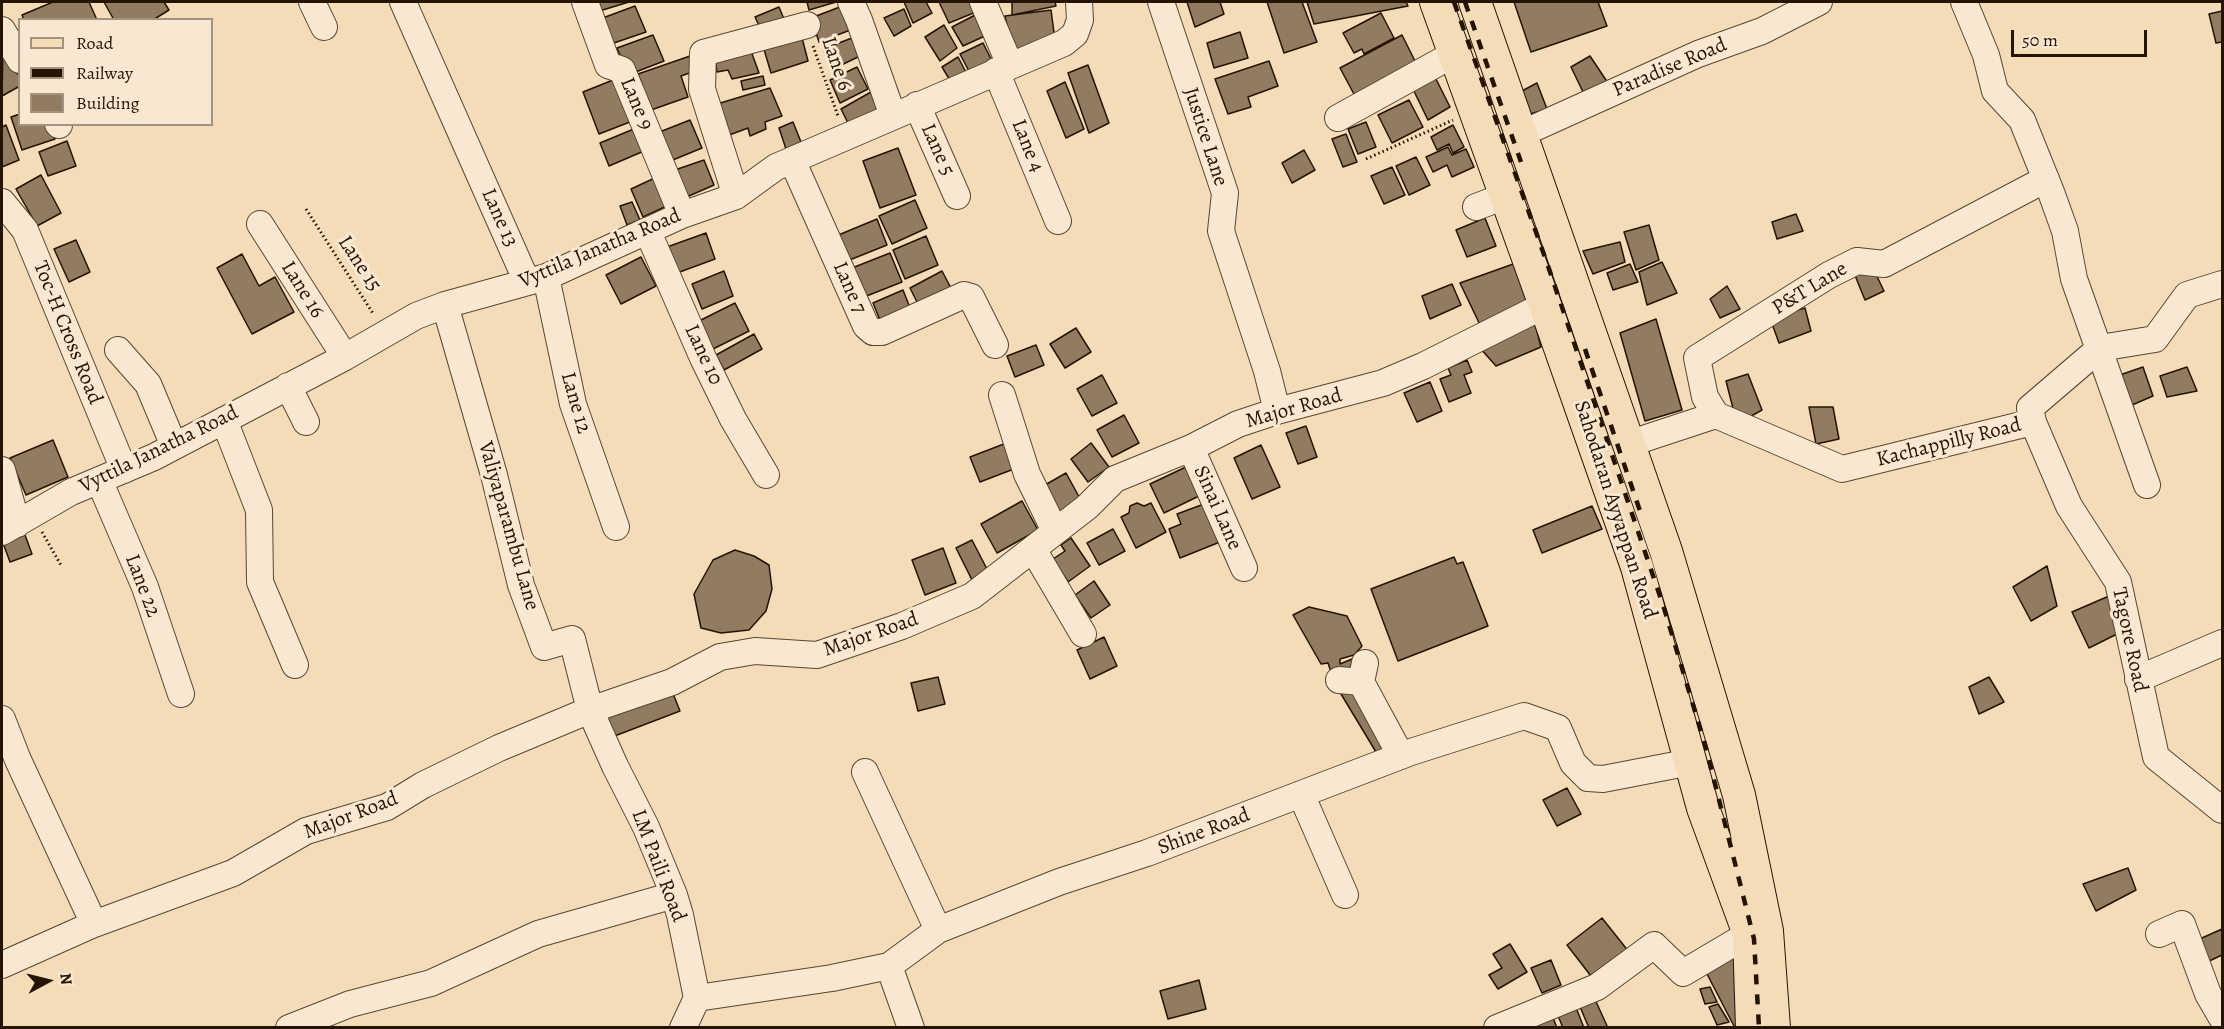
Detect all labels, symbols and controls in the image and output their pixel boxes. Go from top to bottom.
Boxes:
legend [18,18,213,126]
scale bar [2014,18,2150,56]
text: 50 m [2022,28,2058,52]
text: Road [76,31,113,55]
street label: Paradise Road [1609,33,1731,103]
street label: Lane 6 [815,34,857,94]
text: Railway [76,61,133,85]
street label: Lane 9 [614,74,658,134]
street label: Justice Lane [1177,84,1233,190]
text: Building [76,91,140,115]
street label: Lane 4 [1005,116,1049,176]
street label: Lane 5 [914,120,960,180]
street label: Lane 13 [475,185,523,251]
street label: Vyttila Janatha Road [515,203,685,295]
street label: Lane 15 [332,231,386,297]
street label: Lane 16 [275,257,329,323]
street label: P&T Lane [1768,257,1852,321]
street label: Toc-H Cross Road [27,258,107,408]
street label: Lane 7 [826,258,872,318]
street label: Lane 10 [678,321,728,389]
street label: Lane 12 [554,369,596,437]
street label: Major Road [1243,383,1345,435]
street label: Sahodaran Ayyappan Road [1568,398,1662,622]
street label: Vyttila Janatha Road [75,401,243,499]
street label: Kachappilly Road [1874,413,2024,473]
street label: Valiyaparambu Lane [472,439,544,613]
street label: Sinai Lane [1187,462,1247,554]
street label: Lane 22 [119,551,165,621]
street label: Tagore Road [2106,585,2152,695]
street label: Major Road [820,607,922,663]
street label: Major Road [300,786,402,846]
street label: Shine Road [1154,803,1254,861]
street label: LM Paili Road [625,806,691,926]
north arrow [18,951,78,1011]
text: N [54,972,77,986]

